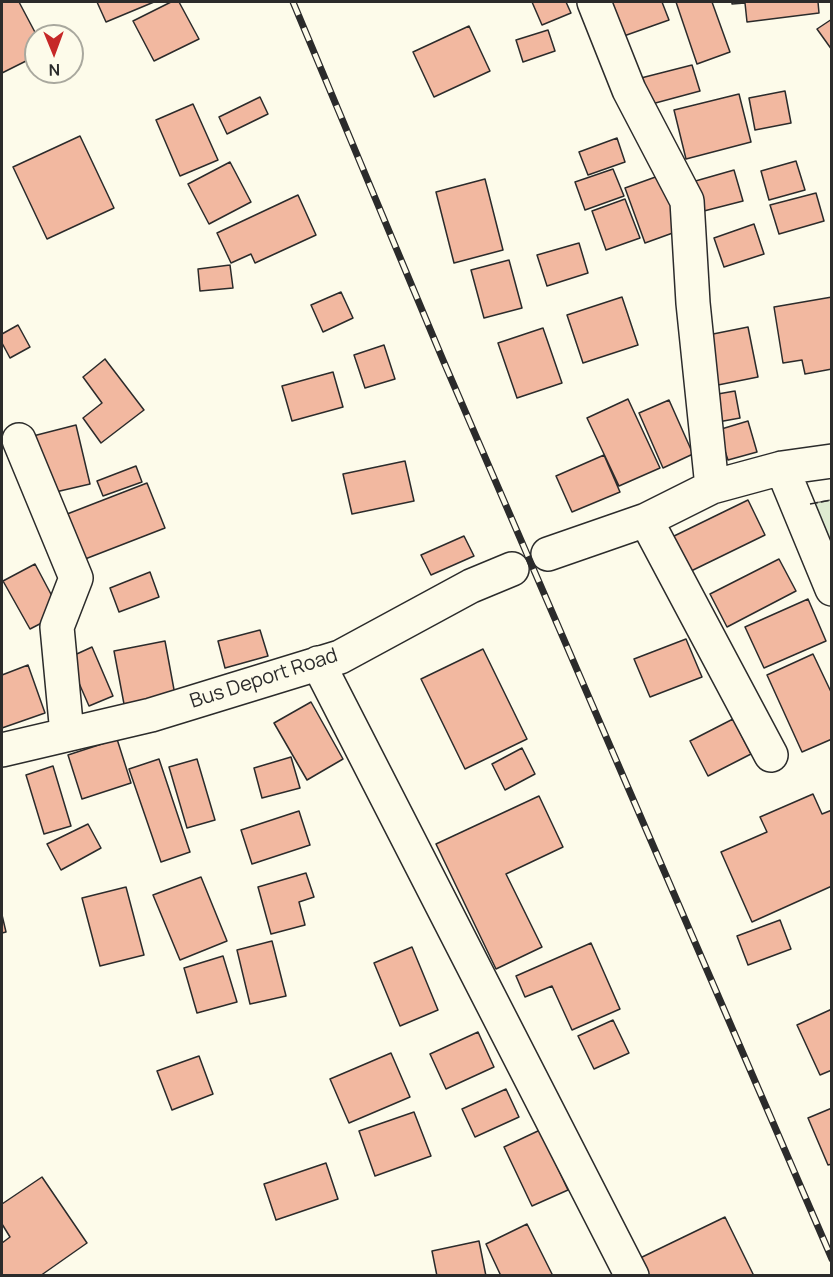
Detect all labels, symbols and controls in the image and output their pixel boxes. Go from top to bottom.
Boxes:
north arrow [24,24,84,84]
text: N [48,59,60,81]
street label: Bus Deport Road [187,644,341,714]

